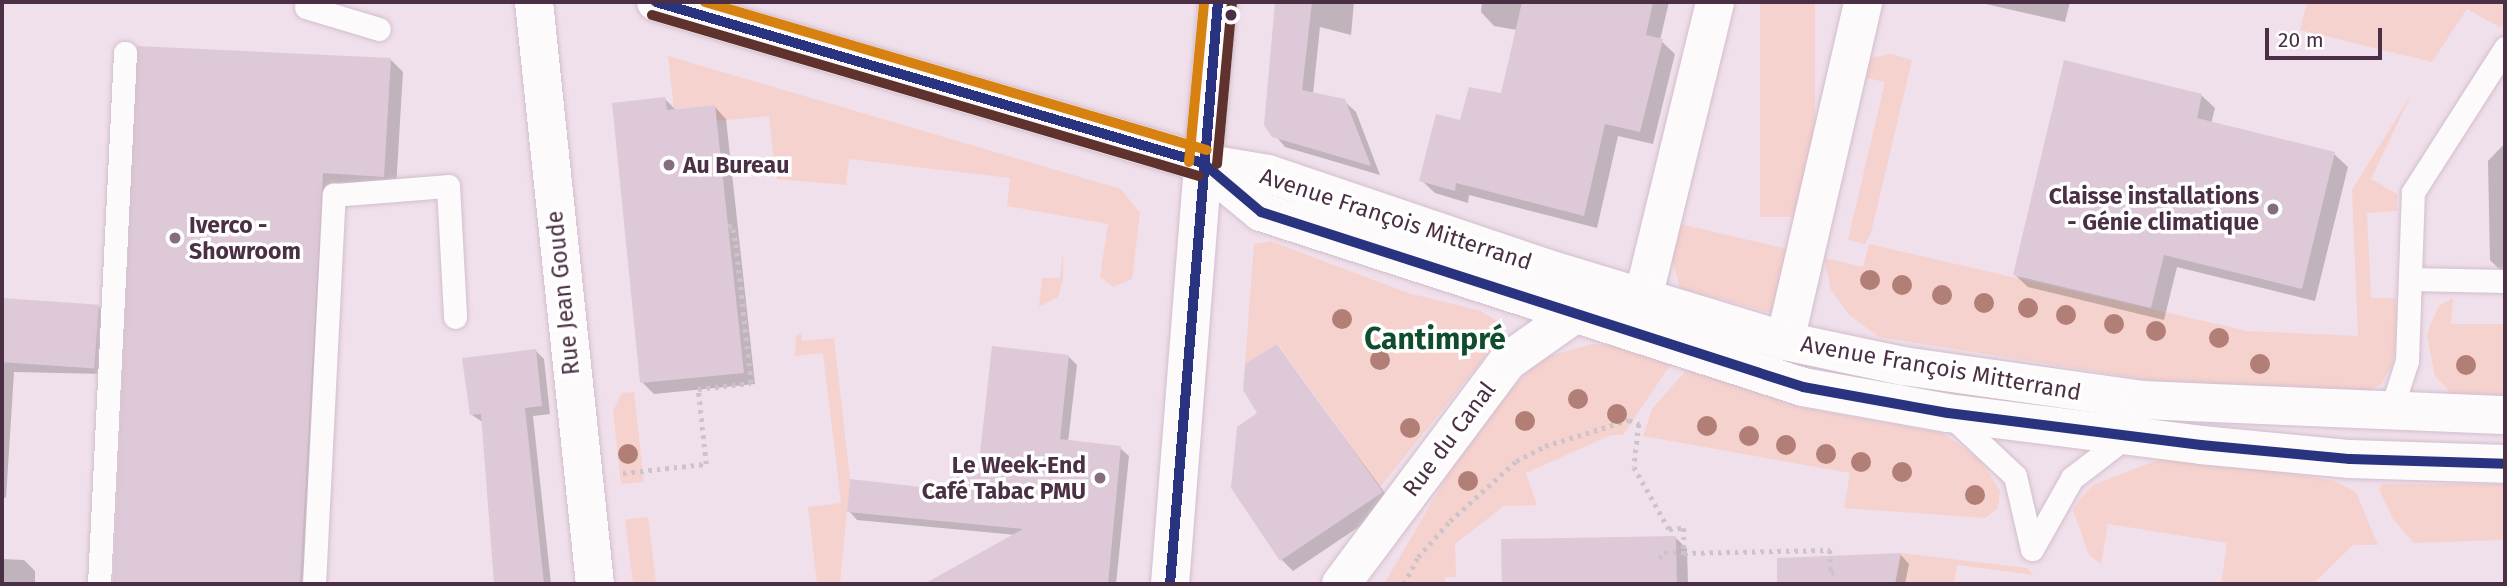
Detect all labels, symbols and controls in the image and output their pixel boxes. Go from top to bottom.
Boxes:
unlabelled marker [1224,8,1238,22]
scale bar [2269,14,2386,58]
text: 20 m [2278,27,2324,53]
place label: Au Bureau [683,151,789,179]
marker: Au Bureau [661,157,677,173]
street label: Avenue François Mitterrand [1257,162,1535,276]
place label: Claisse installations - Génie climatique [2049,182,2259,236]
marker: Claisse installations - Génie climatique [2265,201,2281,217]
street label: Rue Jean Goude [541,210,585,376]
place label: Iverco - Showroom [189,211,301,265]
marker: Iverco - Showroom [167,230,183,246]
district label: Cantimpré [1364,321,1506,357]
street label: Avenue François Mitterrand [1799,330,2083,406]
street label: Rue du Canal [1397,376,1501,502]
place label: Le Week-End Café Tabac PMU [922,451,1086,505]
marker: Le Week-End Café Tabac PMU [1092,470,1108,486]

